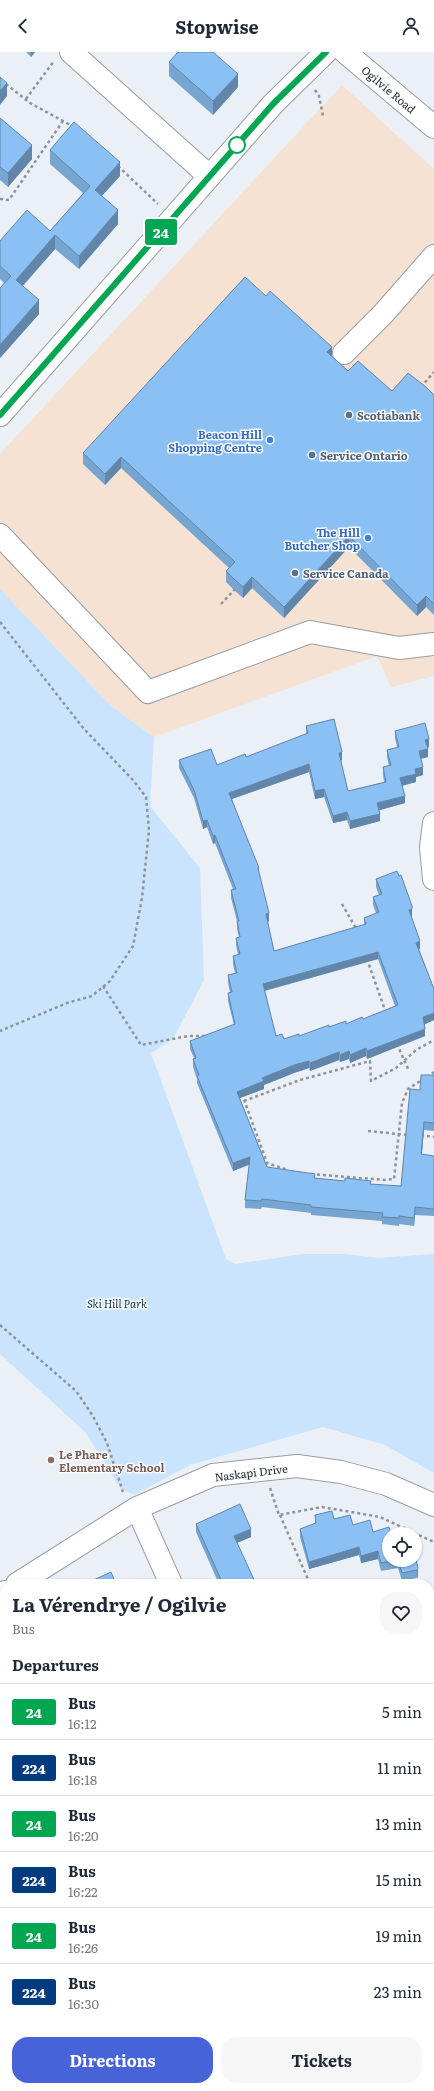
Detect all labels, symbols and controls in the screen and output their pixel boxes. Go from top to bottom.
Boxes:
text: Stopwise [175,13,259,40]
icon: back [12,15,34,37]
icon: person [400,15,422,37]
street label: Ogilvie Road [358,62,420,117]
unlabelled marker [228,136,246,154]
line badge: 24 [143,219,179,245]
text: 24 [153,222,169,242]
place label: Scotiabank [357,407,420,423]
marker: Scotiabank [344,410,354,420]
place label: Beacon Hill Shopping Centre [168,426,262,455]
marker: Beacon Hill Shopping Centre [265,435,275,445]
place label: Service Ontario [320,447,408,463]
marker: Service Ontario [307,450,317,460]
place label: The Hill Butcher Shop [285,524,360,553]
marker: The Hill Butcher Shop [363,533,373,543]
place label: Service Canada [303,565,389,581]
marker: Service Canada [290,568,300,578]
park label: Ski Hill Park [87,1295,147,1311]
place label: Le Phare Elementary School [59,1446,164,1475]
marker: Le Phare Elementary School [46,1455,56,1465]
street label: Naskapi Drive [214,1460,289,1484]
map controls [382,1527,422,1567]
button: locate [382,1527,422,1567]
text: La Vérendrye / Ogilvie [12,1590,226,1618]
button: heart [380,1592,422,1634]
text: Bus [12,1619,35,1638]
text: Departures [12,1653,99,1676]
text: Bus [68,1691,96,1714]
text: 5 min [382,1700,422,1723]
text: 24 [26,1702,42,1722]
text: 16:12 [68,1714,96,1733]
text: Bus [68,1747,96,1770]
text: 11 min [377,1756,422,1779]
text: 224 [22,1758,46,1778]
text: 16:18 [68,1770,97,1789]
text: Bus [68,1803,96,1826]
text: 13 min [375,1812,422,1835]
text: 24 [26,1814,42,1834]
text: 16:20 [68,1826,99,1845]
text: Bus [68,1859,96,1882]
text: 15 min [376,1868,422,1891]
text: 224 [22,1870,46,1890]
text: 16:22 [68,1882,98,1901]
text: Bus [68,1915,96,1938]
text: 19 min [376,1924,422,1947]
text: 24 [26,1926,42,1946]
text: 16:26 [68,1938,98,1957]
text: Bus [68,1971,96,1994]
text: 23 min [374,1980,422,2003]
text: 224 [22,1982,46,2002]
text: 16:30 [68,1994,99,2013]
button: Directions [12,2037,213,2083]
button: Tickets [221,2037,422,2083]

